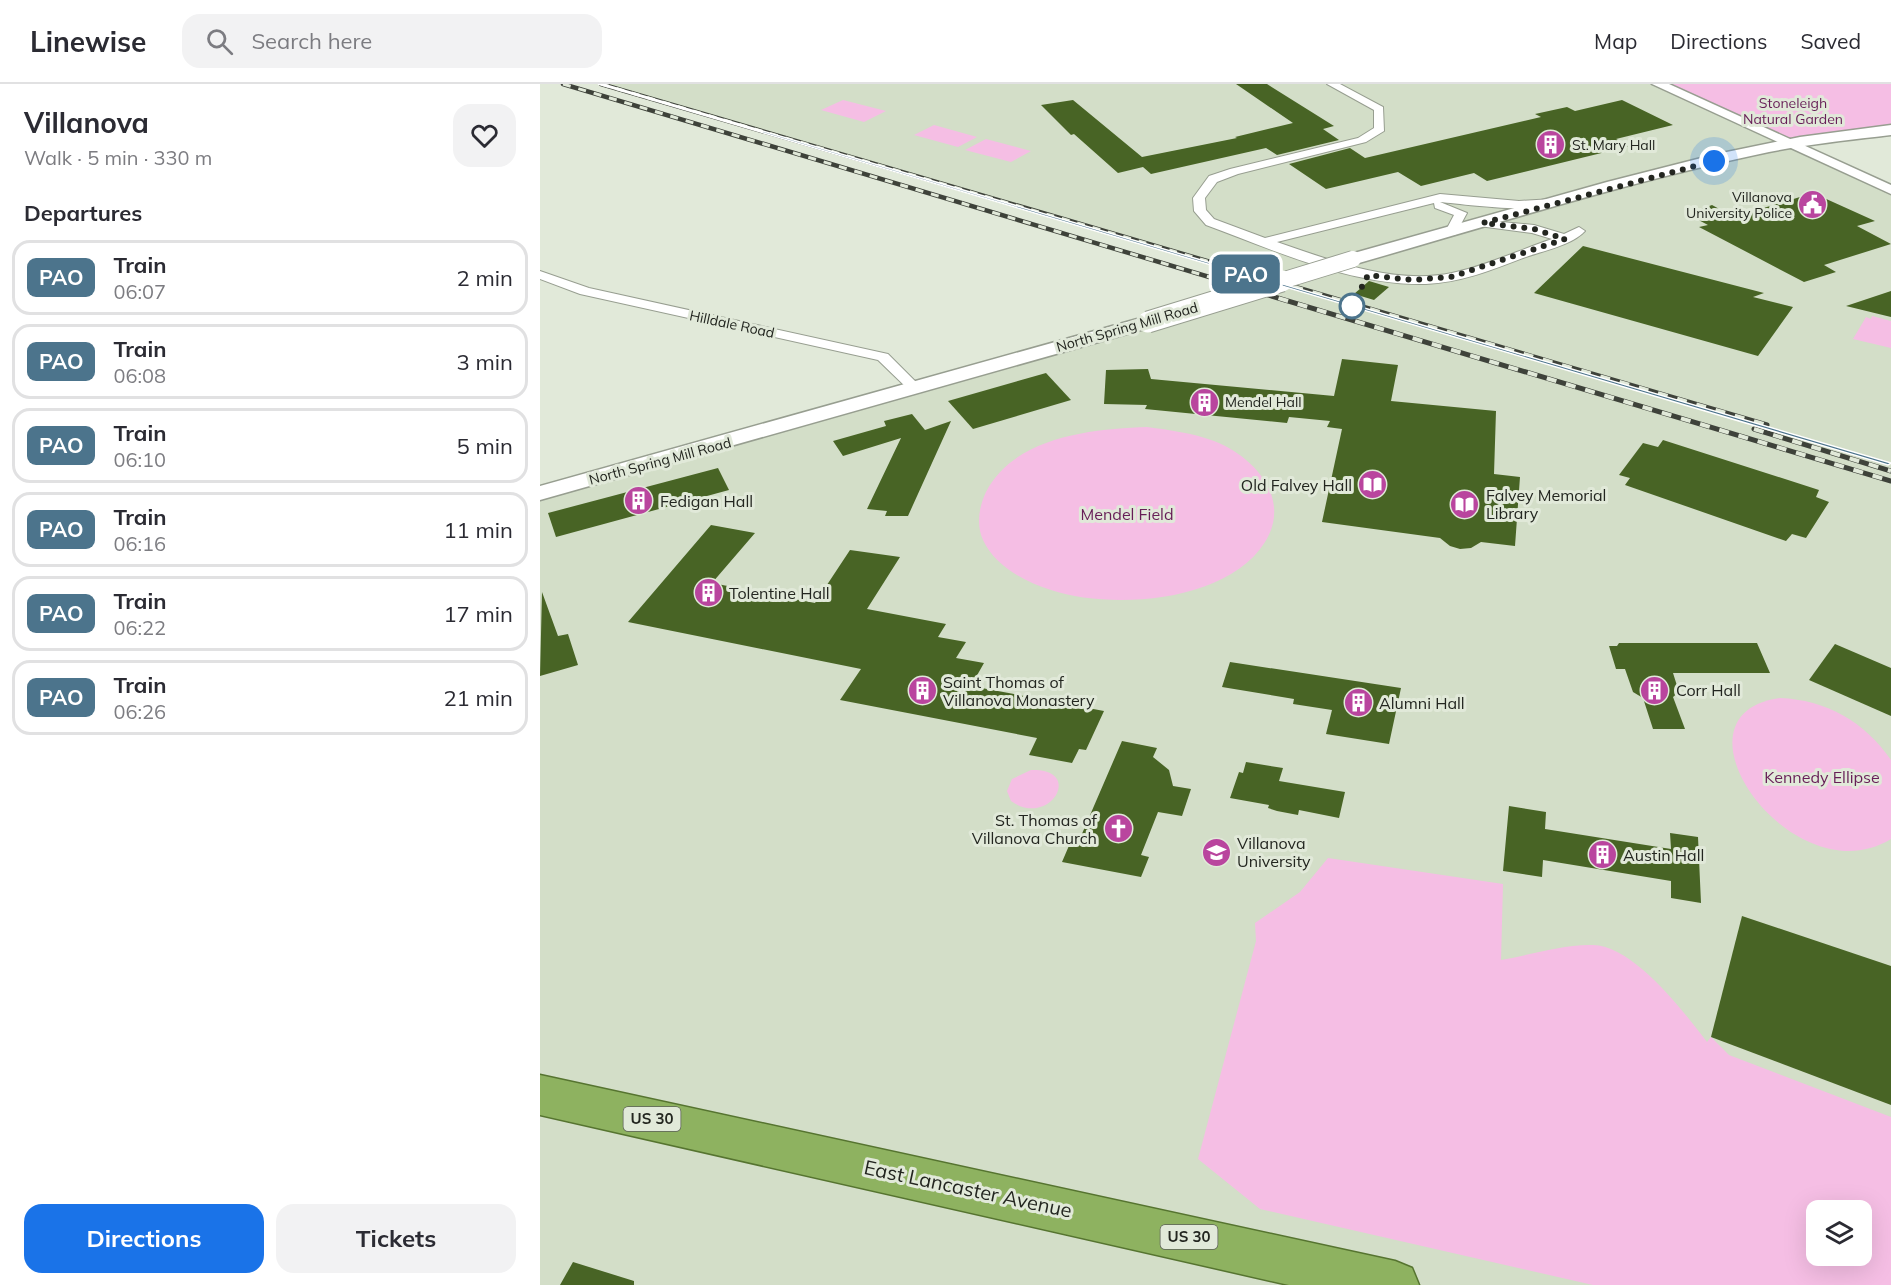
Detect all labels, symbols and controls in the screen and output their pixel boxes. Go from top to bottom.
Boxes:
search box [182,14,602,68]
text: Linewise [30,24,146,59]
icon: search [203,25,236,58]
text: Search here [251,27,372,55]
text: Map [1594,28,1637,54]
text: Directions [1670,28,1767,54]
text: Saved [1800,28,1861,54]
park label: Stoneleigh Natural Garden [1743,94,1843,128]
button: heart [453,104,516,167]
text: Villanova [24,105,149,140]
building icon: St. Mary Hall [1535,129,1567,161]
place label: St. Mary Hall [1572,136,1655,154]
text: Walk · 5 min · 330 m [24,145,212,170]
your location [1699,146,1729,176]
place label: Villanova University Police [1686,188,1792,222]
public building icon: Villanova University Police [1797,189,1829,221]
text: Departures [24,199,142,227]
text: Train [113,251,167,279]
line badge: PAO [1212,254,1280,294]
text: PAO [1224,261,1268,287]
text: PAO [39,264,83,290]
text: 2 min [457,264,513,292]
text: 06:07 [113,279,166,304]
unlabelled marker [1339,293,1365,319]
street label: North Spring Mill Road [1054,298,1200,356]
street label: Hilldale Road [688,306,776,342]
text: Train [113,335,167,363]
text: PAO [39,348,83,374]
text: 3 min [457,348,513,376]
text: 06:08 [113,363,166,388]
building icon: Mendel Hall [1188,386,1220,418]
place label: Mendel Hall [1225,393,1302,411]
text: Train [113,419,167,447]
text: PAO [39,432,83,458]
text: 5 min [457,432,513,460]
street label: North Spring Mill Road [587,433,733,489]
text: 06:10 [113,447,166,472]
library icon: Old Falvey Hall [1357,469,1389,501]
place label: Old Falvey Hall [1241,475,1352,495]
building icon: Fedigan Hall [623,485,655,517]
place label: Falvey Memorial Library [1486,485,1606,523]
library icon: Falvey Memorial Library [1449,488,1481,520]
place label: Fedigan Hall [660,491,753,511]
text: Train [113,503,167,531]
park label: Mendel Field [1080,504,1174,524]
text: PAO [39,516,83,542]
text: 11 min [443,516,513,544]
text: 06:16 [113,531,166,556]
building icon: Tolentine Hall [692,577,724,609]
place label: Tolentine Hall [729,583,830,603]
text: Train [113,587,167,615]
text: PAO [39,600,83,626]
text: 17 min [443,600,513,628]
text: 06:22 [113,615,166,640]
text: Train [113,671,167,699]
place label: Saint Thomas of Villanova Monastery [943,672,1095,710]
building icon: Corr Hall [1639,674,1671,706]
building icon: Saint Thomas of Villanova Monastery [906,675,938,707]
place label: Corr Hall [1676,680,1741,700]
text: PAO [39,684,83,710]
text: 21 min [443,684,513,712]
building icon: Alumni Hall [1342,687,1374,719]
place label: Alumni Hall [1379,693,1465,713]
text: 06:26 [113,699,166,724]
park label: Kennedy Ellipse [1764,767,1880,787]
place label: St. Thomas of Villanova Church [972,810,1098,848]
church icon: St. Thomas of Villanova Church [1102,813,1134,845]
place label: Villanova University [1237,833,1311,871]
school or university icon: Villanova University [1200,836,1232,868]
building icon: Austin Hall [1586,839,1618,871]
place label: Austin Hall [1623,845,1704,865]
road number: US 30 [624,1107,680,1131]
street label: East Lancaster Avenue [862,1154,1074,1223]
map controls [1806,1200,1872,1266]
button: layers [1806,1200,1872,1266]
button: Directions [24,1204,264,1273]
button: Tickets [276,1204,516,1273]
road number: US 30 [1160,1225,1218,1249]

